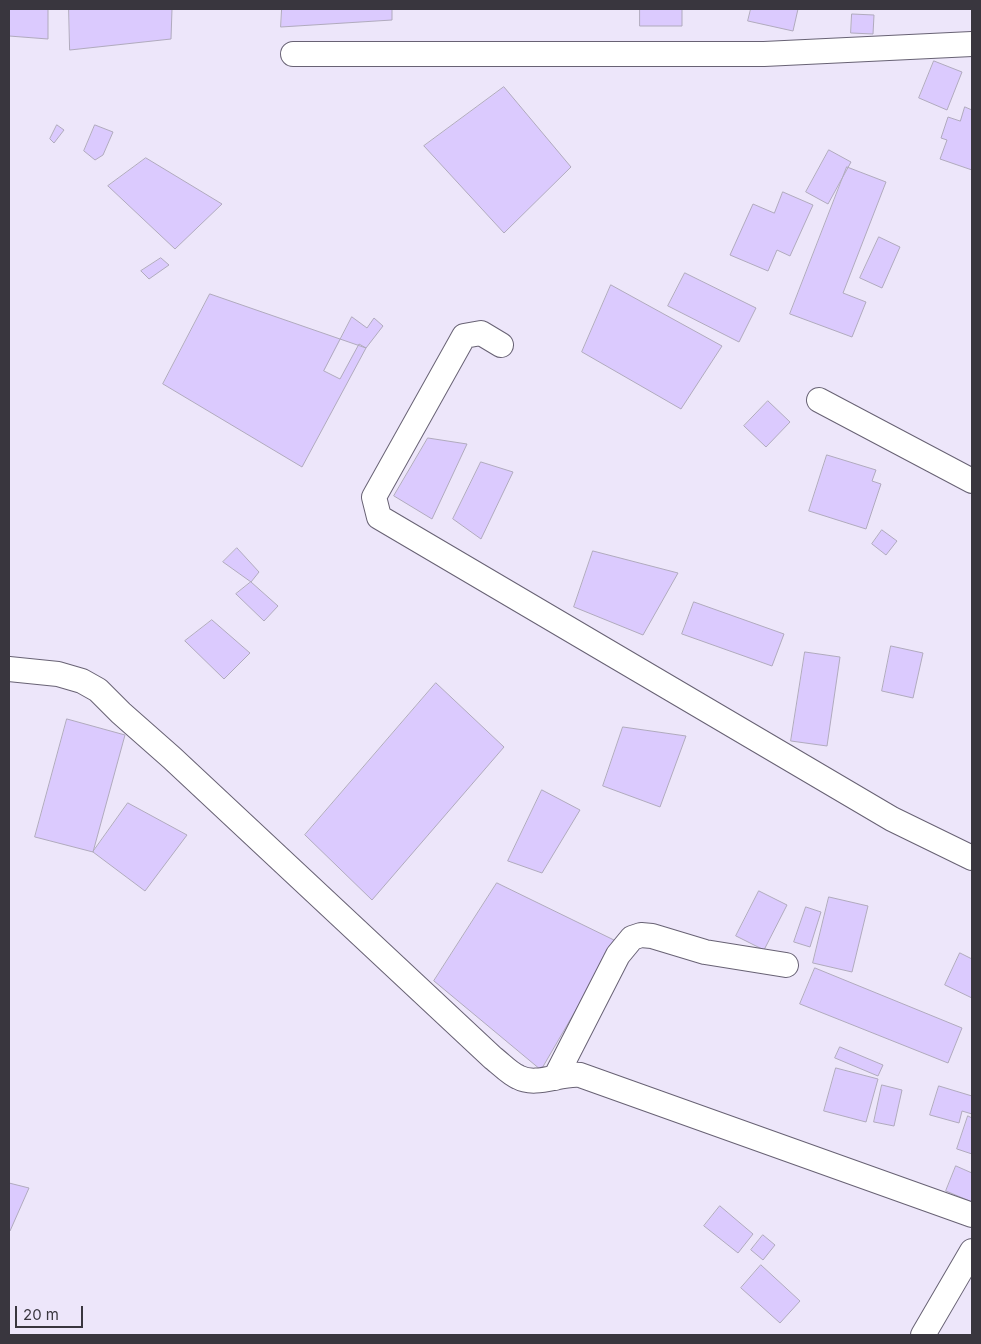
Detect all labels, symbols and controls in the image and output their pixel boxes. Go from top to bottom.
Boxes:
scale bar [18,1296,85,1328]
text: 20 m [23,1305,59,1324]

